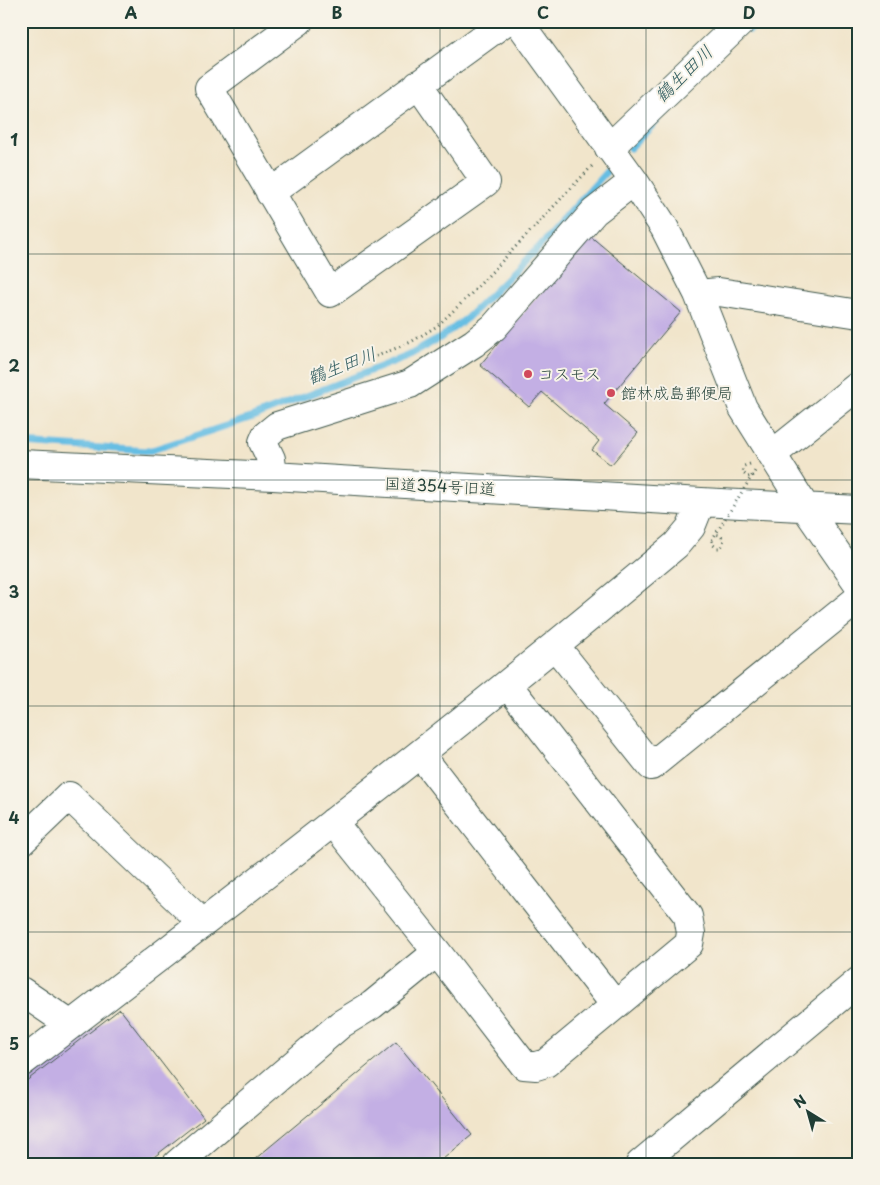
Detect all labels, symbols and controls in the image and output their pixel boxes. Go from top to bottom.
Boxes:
text: A [125,0,138,24]
text: B [332,0,343,24]
text: C [537,0,549,24]
text: D [743,0,755,24]
water label: 鶴生田川 [648,38,718,108]
text: 1 [10,127,18,151]
water label: 鶴生田川 [303,339,380,390]
text: 2 [8,353,20,377]
place label: コスモス [538,361,601,385]
marker: コスモス [522,368,534,380]
place label: 館林成島郵便局 [621,380,733,404]
marker: 館林成島郵便局 [605,387,617,399]
street label: 国道354号旧道 [384,470,496,500]
text: 3 [9,579,19,603]
text: 4 [9,805,20,829]
text: 5 [9,1031,19,1055]
north arrow [782,1088,832,1138]
text: N [789,1089,811,1113]

